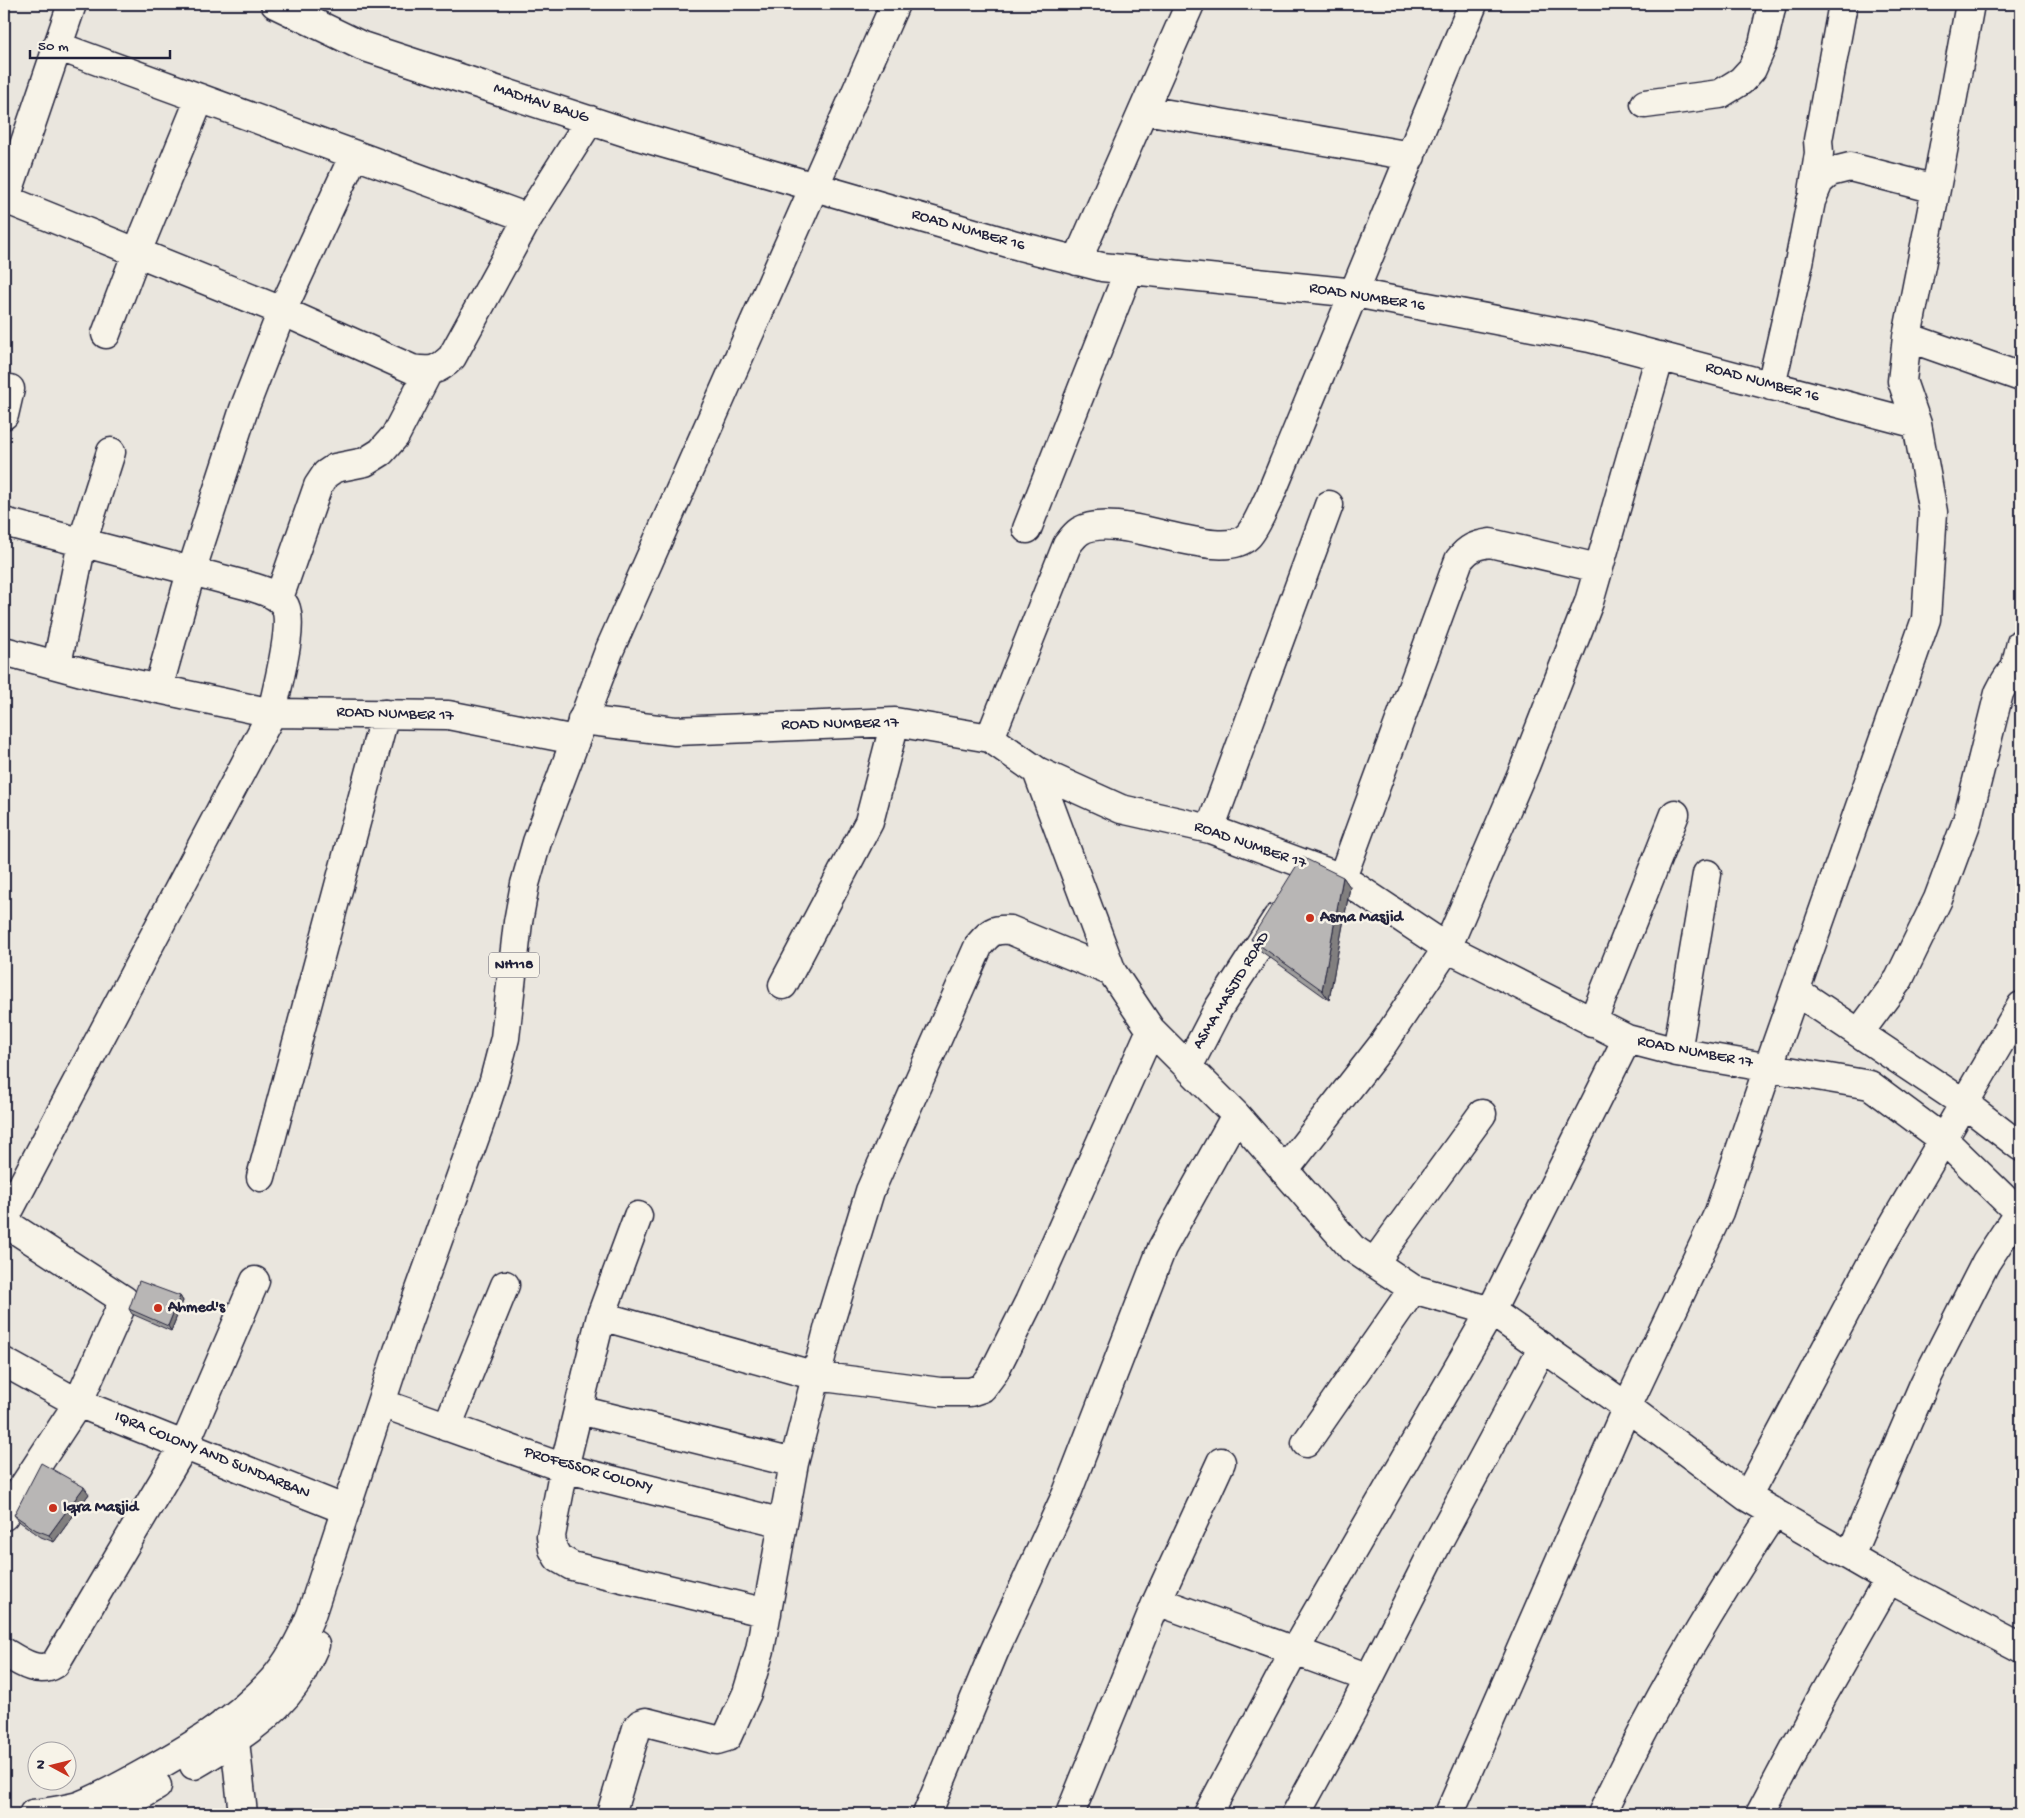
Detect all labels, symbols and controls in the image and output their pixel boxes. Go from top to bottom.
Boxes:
scale bar [30,28,170,60]
text: 50 m [38,38,69,56]
street label: MADHAV BAUG [491,80,592,129]
street label: ROAD NUMBER 16 [909,206,1028,257]
street label: ROAD NUMBER 16 [1308,279,1427,317]
street label: ROAD NUMBER 16 [1703,359,1822,408]
street label: ROAD NUMBER 17 [336,703,455,727]
street label: ROAD NUMBER 17 [781,714,900,736]
street label: ROAD NUMBER 17 [1191,818,1309,874]
place label: Asma Masjid [1319,909,1404,928]
marker: Asma Masjid [1304,912,1316,924]
street label: ASMA MASJID ROAD [1189,928,1275,1053]
road number: NH118 [489,952,539,978]
street label: ROAD NUMBER 17 [1635,1032,1755,1074]
place label: Ahmed's [167,1299,226,1318]
marker: Ahmed's [152,1302,164,1314]
street label: IQRA COLONY AND SUNDARBAN [111,1408,313,1504]
street label: PROFESSOR COLONY [520,1443,655,1499]
place label: Iqra Masjid [63,1499,140,1518]
marker: Iqra Masjid [47,1502,59,1514]
north arrow [28,1740,78,1790]
text: N [33,1759,51,1770]

